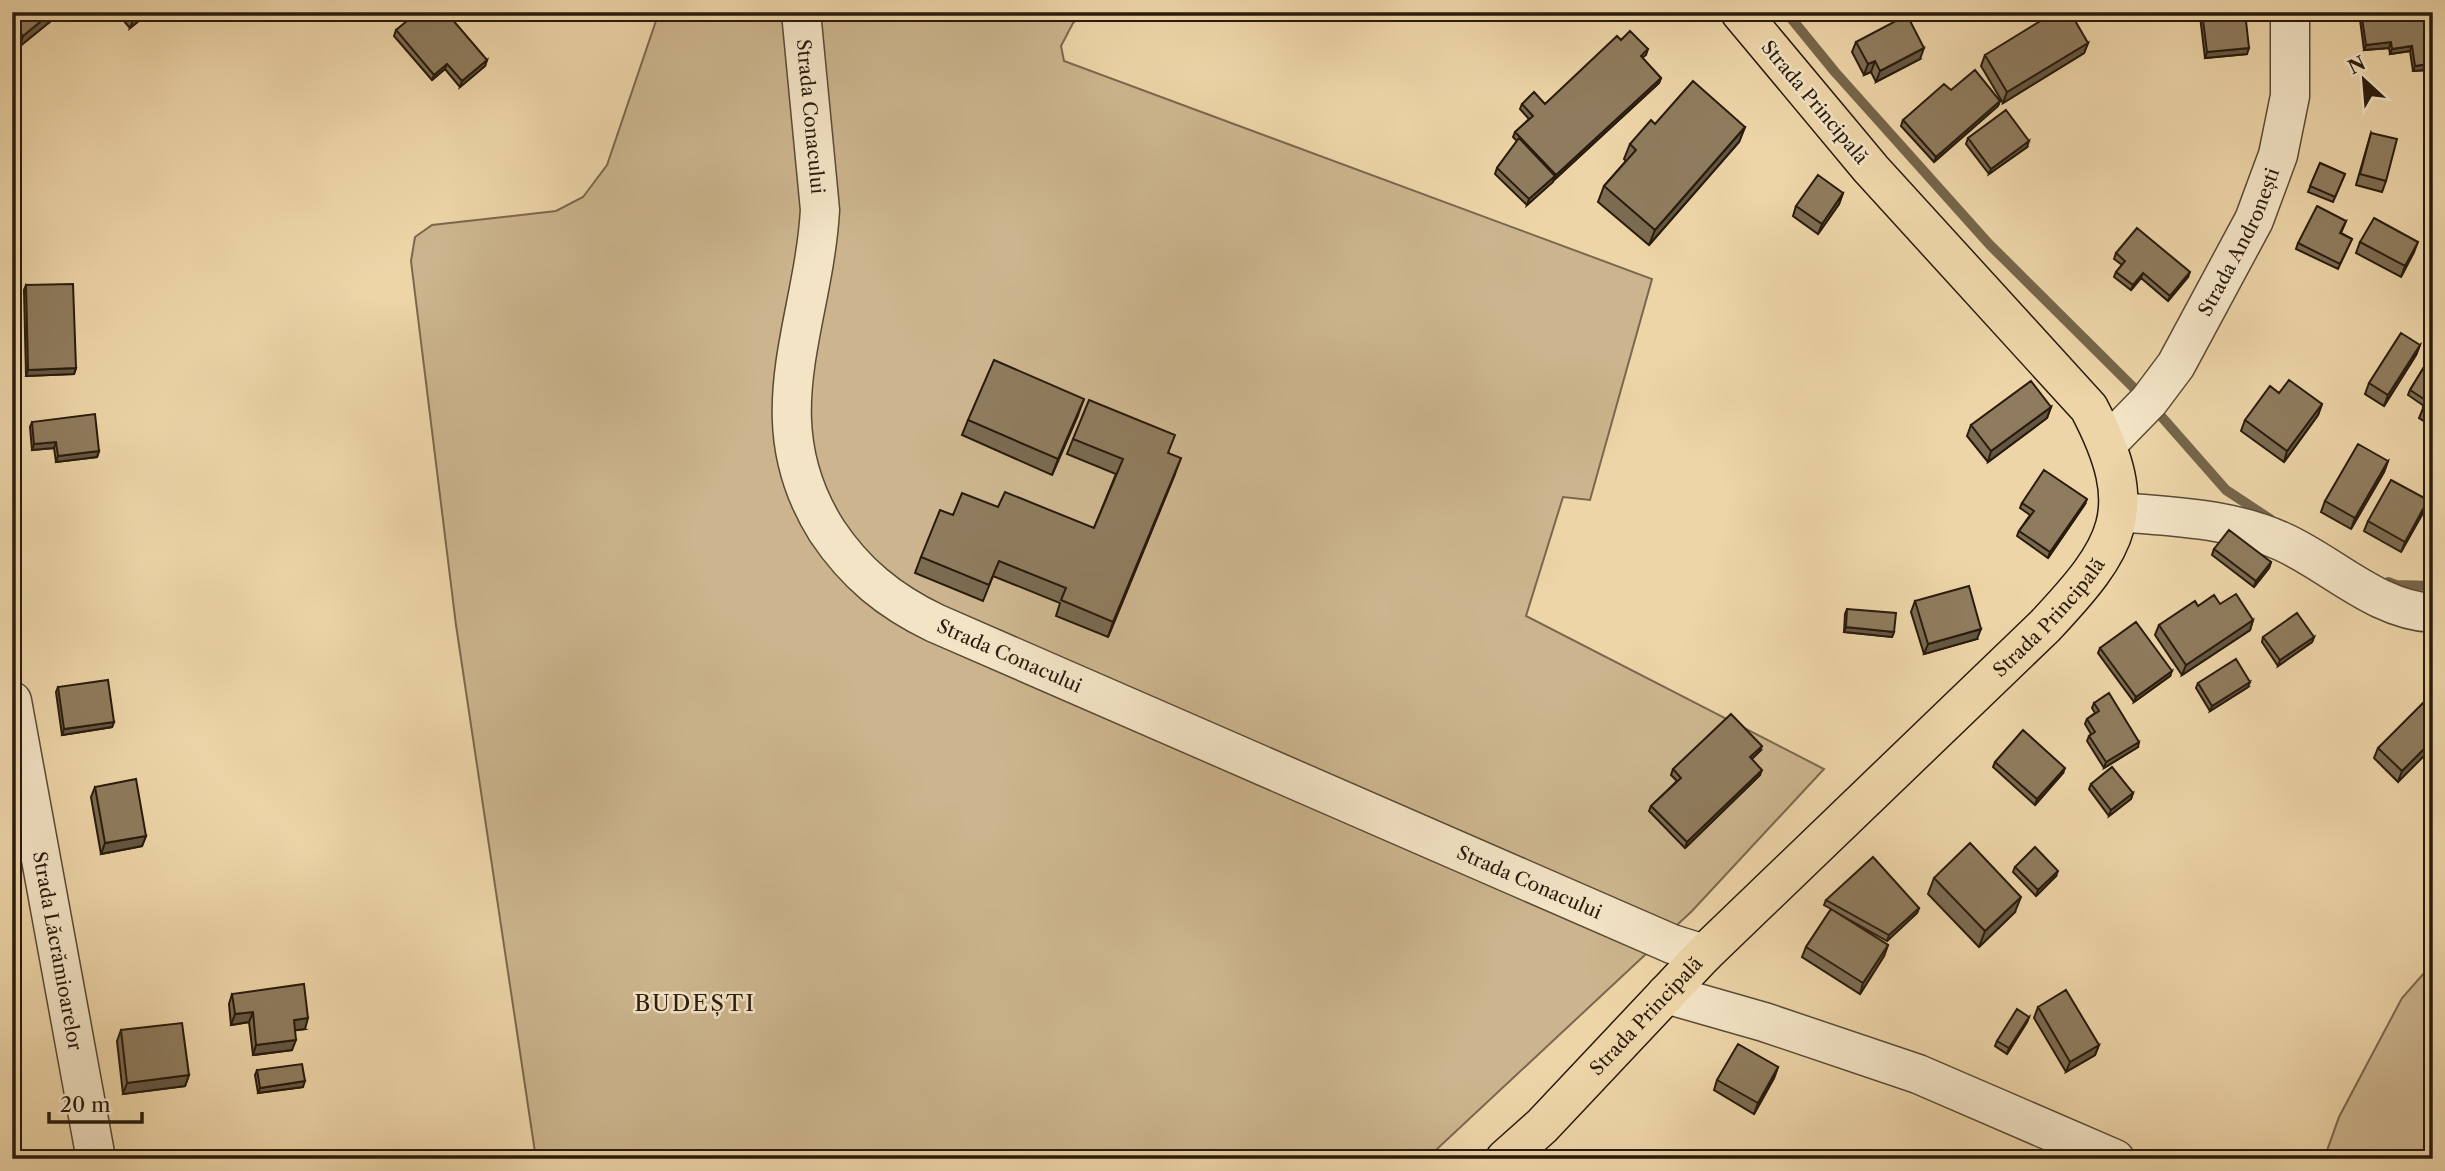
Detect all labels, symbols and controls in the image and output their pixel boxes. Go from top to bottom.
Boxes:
street label: Strada Principală [1756,36,1873,169]
street label: Strada Conacului [792,38,829,195]
north arrow [2330,46,2400,116]
text: N [2344,51,2369,79]
street label: Strada Andronești [2193,165,2284,320]
street label: Strada Principală [1988,554,2110,682]
street label: Strada Conacului [933,614,1085,698]
street label: Strada Conacului [1453,841,1605,924]
street label: Strada Lăcrămioarelor [28,850,87,1052]
street label: Strada Principală [1585,952,1707,1080]
district label: BUDEȘTI [634,989,756,1017]
scale bar [49,1080,142,1124]
text: 20 m [60,1092,111,1117]

